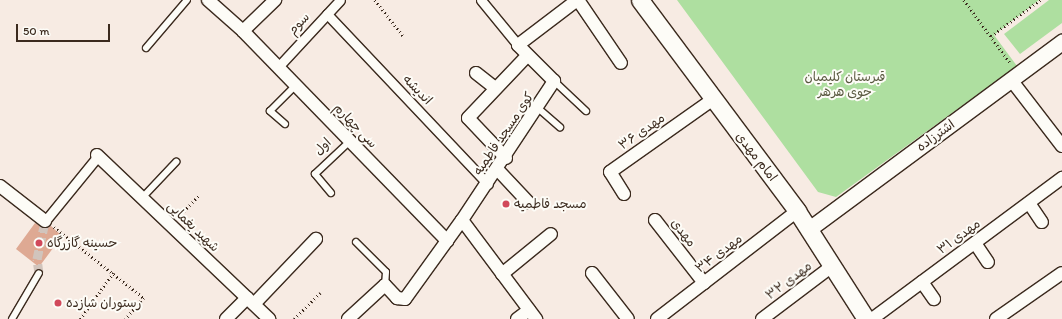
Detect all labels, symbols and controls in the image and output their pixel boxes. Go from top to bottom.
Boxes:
street label: سوم [285,10,313,38]
scale bar [18,16,112,42]
text: 50 m [23,24,49,38]
park label: قبرستان کلیمیان جوی هرهر [805,70,885,101]
street label: اندیشه [399,72,435,108]
street label: کوی مسجد فاطمیه [470,90,538,178]
street label: سی چهارم [330,100,380,152]
street label: مهدی ۳۶ [616,110,668,154]
street label: اشترزاده [914,117,958,155]
street label: امام مهدی [732,129,780,185]
street label: اول [311,135,335,159]
place label: مسجد فاطمیه [514,196,587,212]
street label: شهید یغمایی [164,198,222,256]
marker: مسجد فاطمیه [501,199,511,209]
street label: مهدی [667,216,699,250]
street label: مهدی ۳۱ [934,216,984,258]
street label: مهدی ۳۴ [692,231,746,277]
place label: حسینه گازرگاه [47,235,117,251]
marker: حسینه گازرگاه [34,238,44,248]
street label: مهدی ۳۲ [763,259,815,303]
place label: رستوران شازده [66,295,142,311]
marker: رستوران شازده [53,298,63,308]

